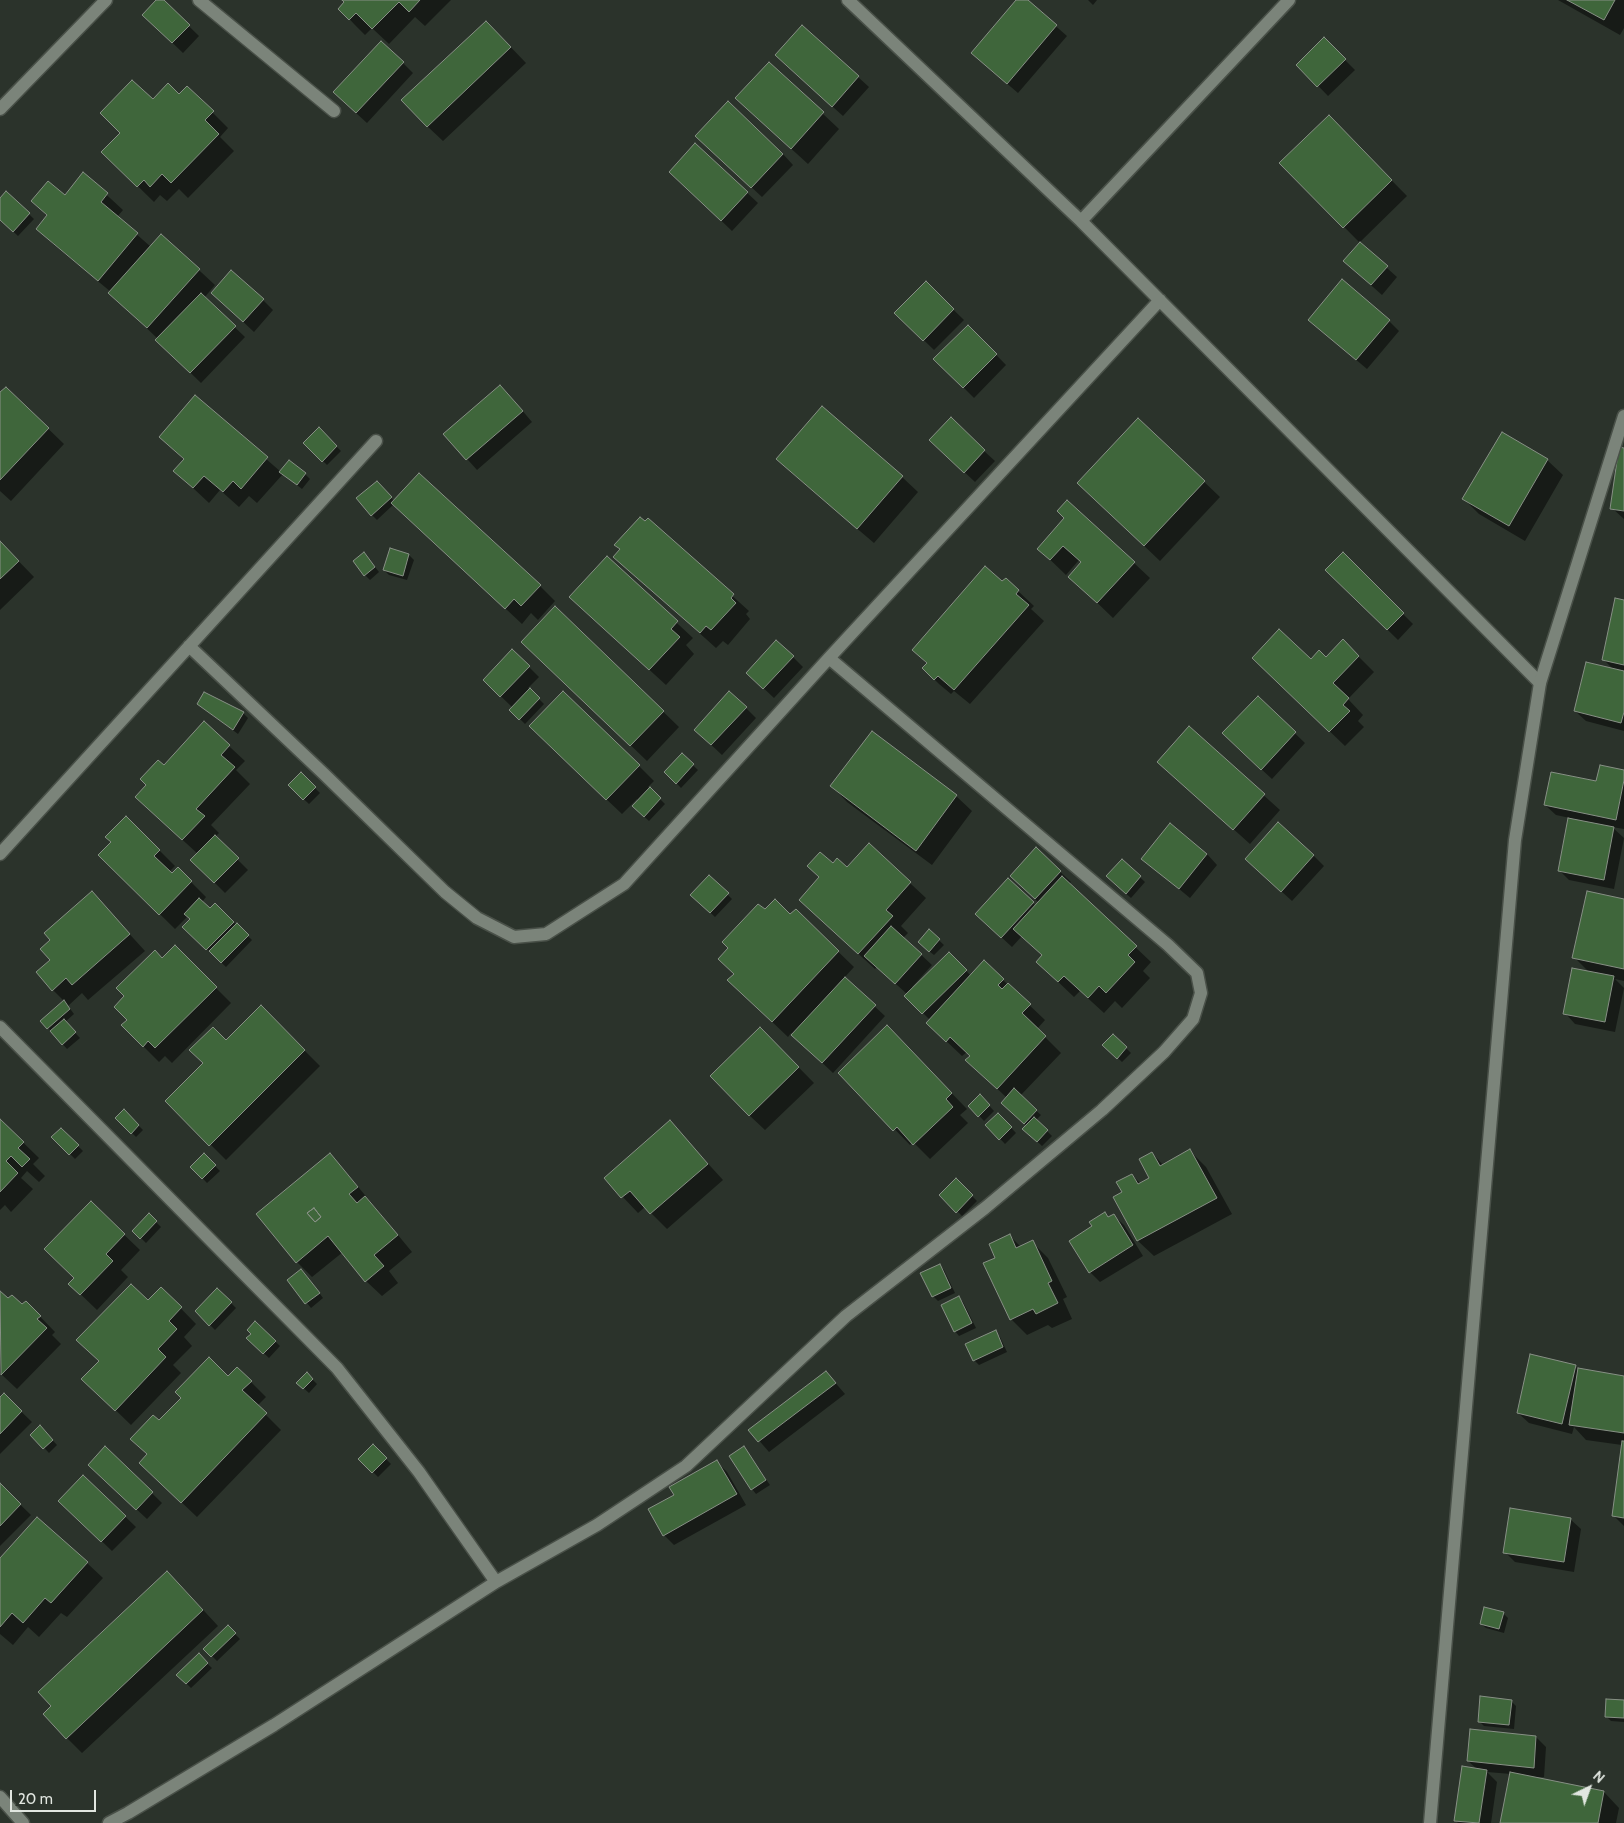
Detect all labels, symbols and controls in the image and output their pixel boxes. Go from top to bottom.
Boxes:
north arrow [1564,1763,1614,1813]
text: N [1589,1767,1609,1787]
scale bar [12,1780,99,1812]
text: 20 m [18,1790,53,1808]

